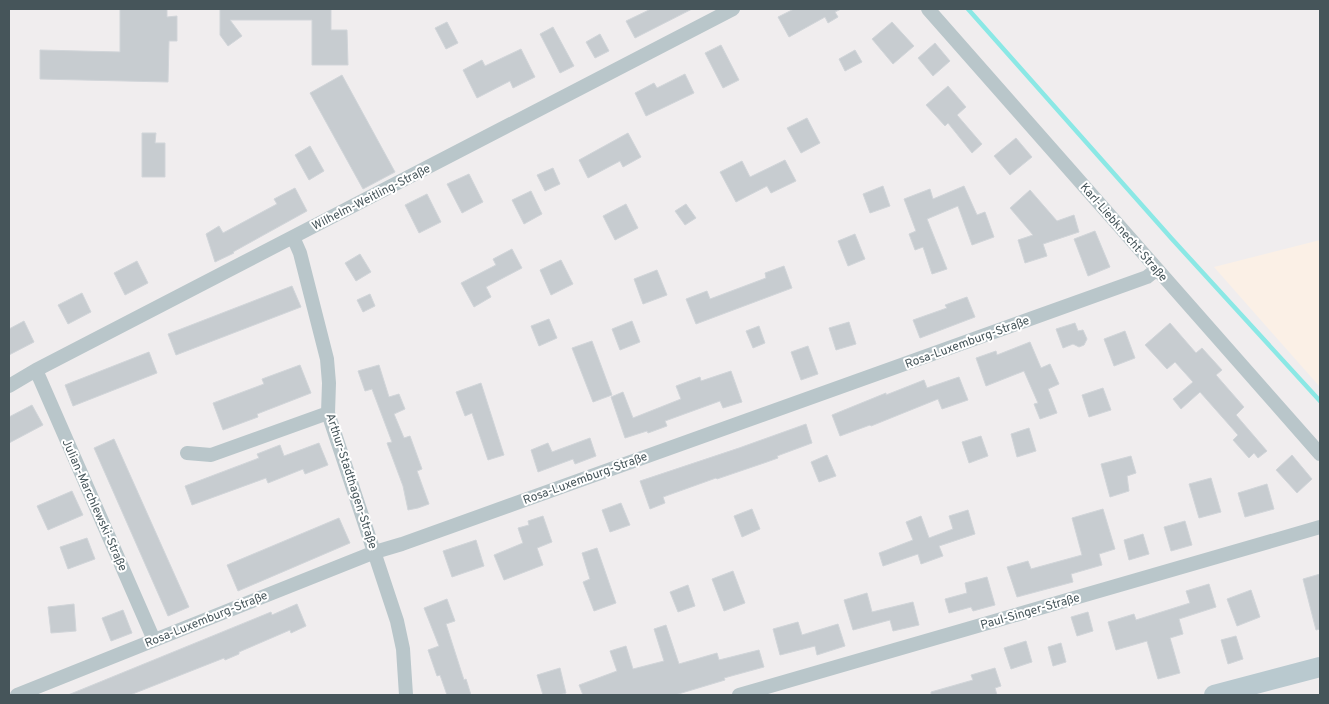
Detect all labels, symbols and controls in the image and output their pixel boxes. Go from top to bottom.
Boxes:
street label: Wilhelm-Weitling-Straße [310,161,433,235]
street label: Karl-Liebknecht-Straße [1076,180,1171,285]
street label: Rosa-Luxemburg-Straße [903,313,1032,373]
street label: Arthur-Stadthagen-Straße [322,411,381,551]
street label: Julian-Marchlewski-Straße [58,437,130,574]
street label: Rosa-Luxemburg-Straße [521,449,650,509]
street label: Rosa-Luxemburg-Straße [143,588,270,652]
street label: Paul-Singer-Straße [979,590,1082,634]

